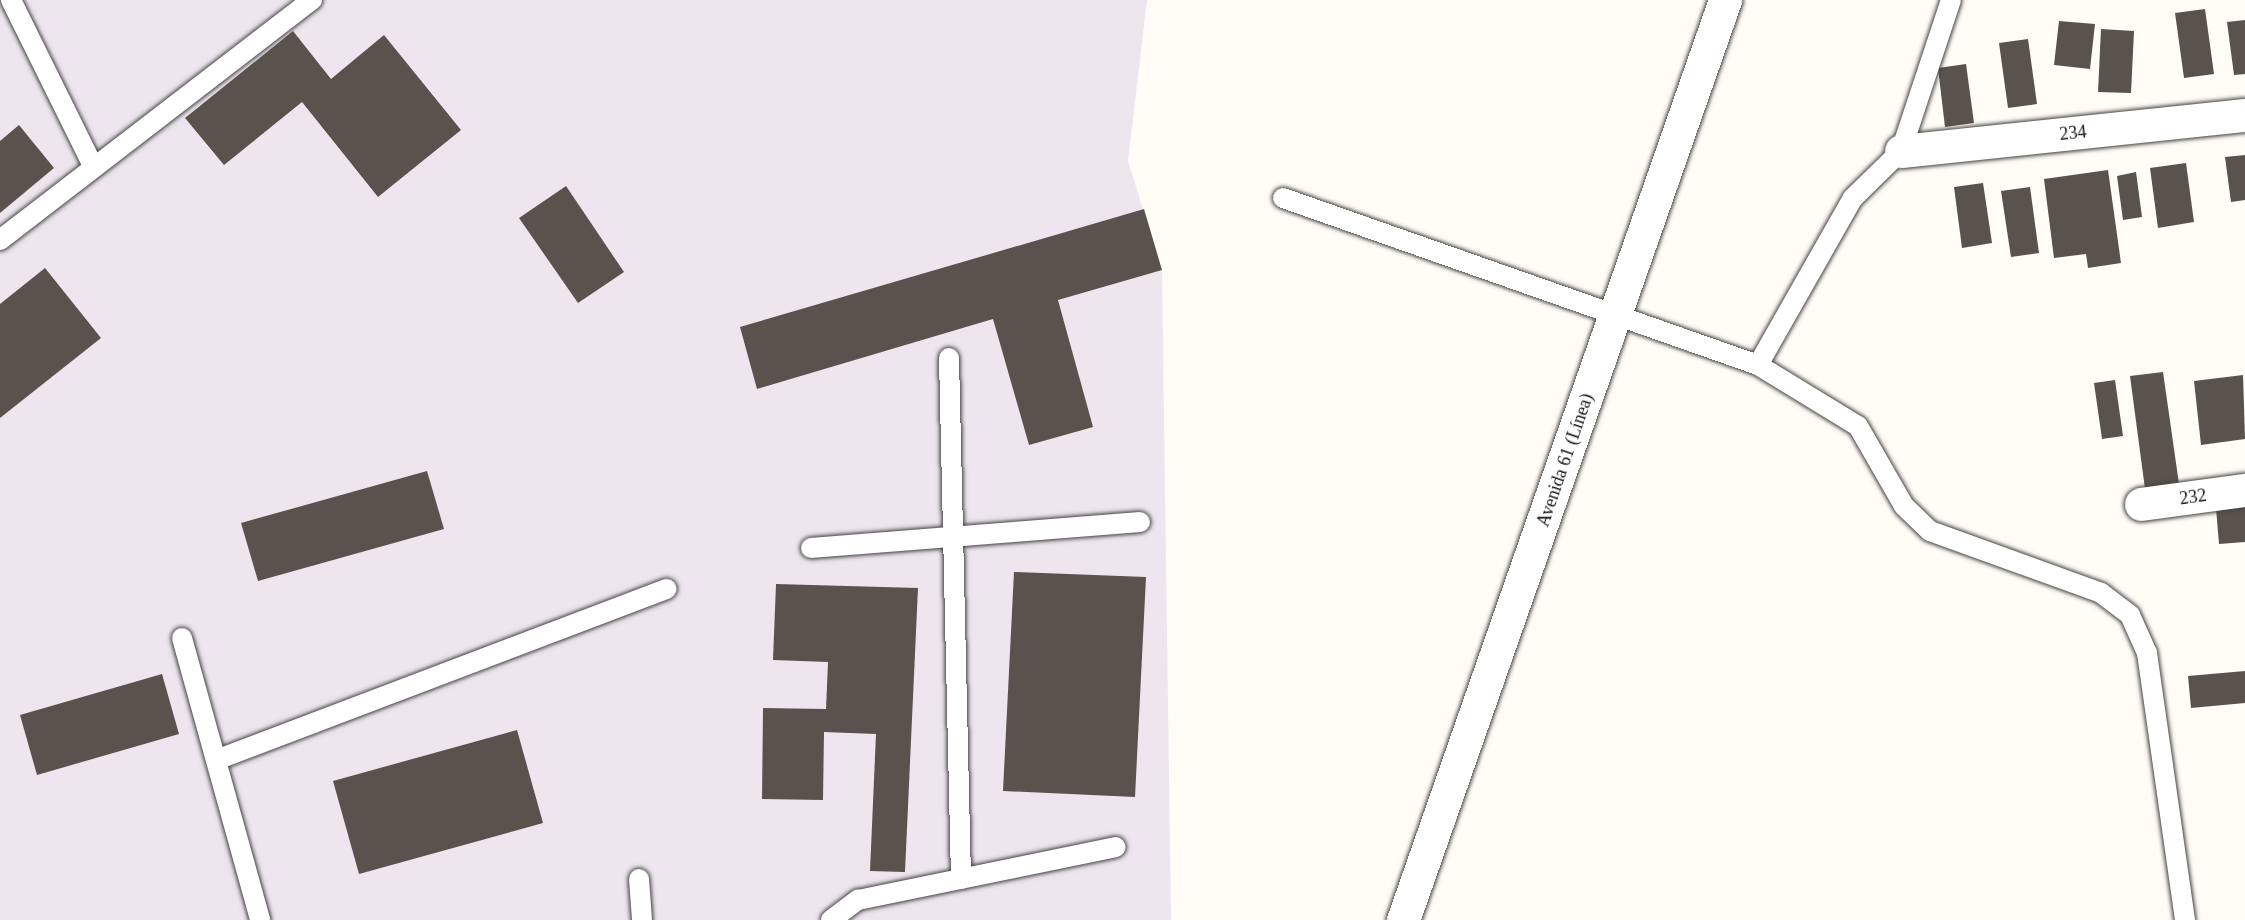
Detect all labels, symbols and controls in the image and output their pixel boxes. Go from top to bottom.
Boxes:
street label: 234 [2058,121,2088,145]
street label: Avenida 61 (Línea) [1532,390,1598,530]
street label: 232 [2178,484,2208,510]

